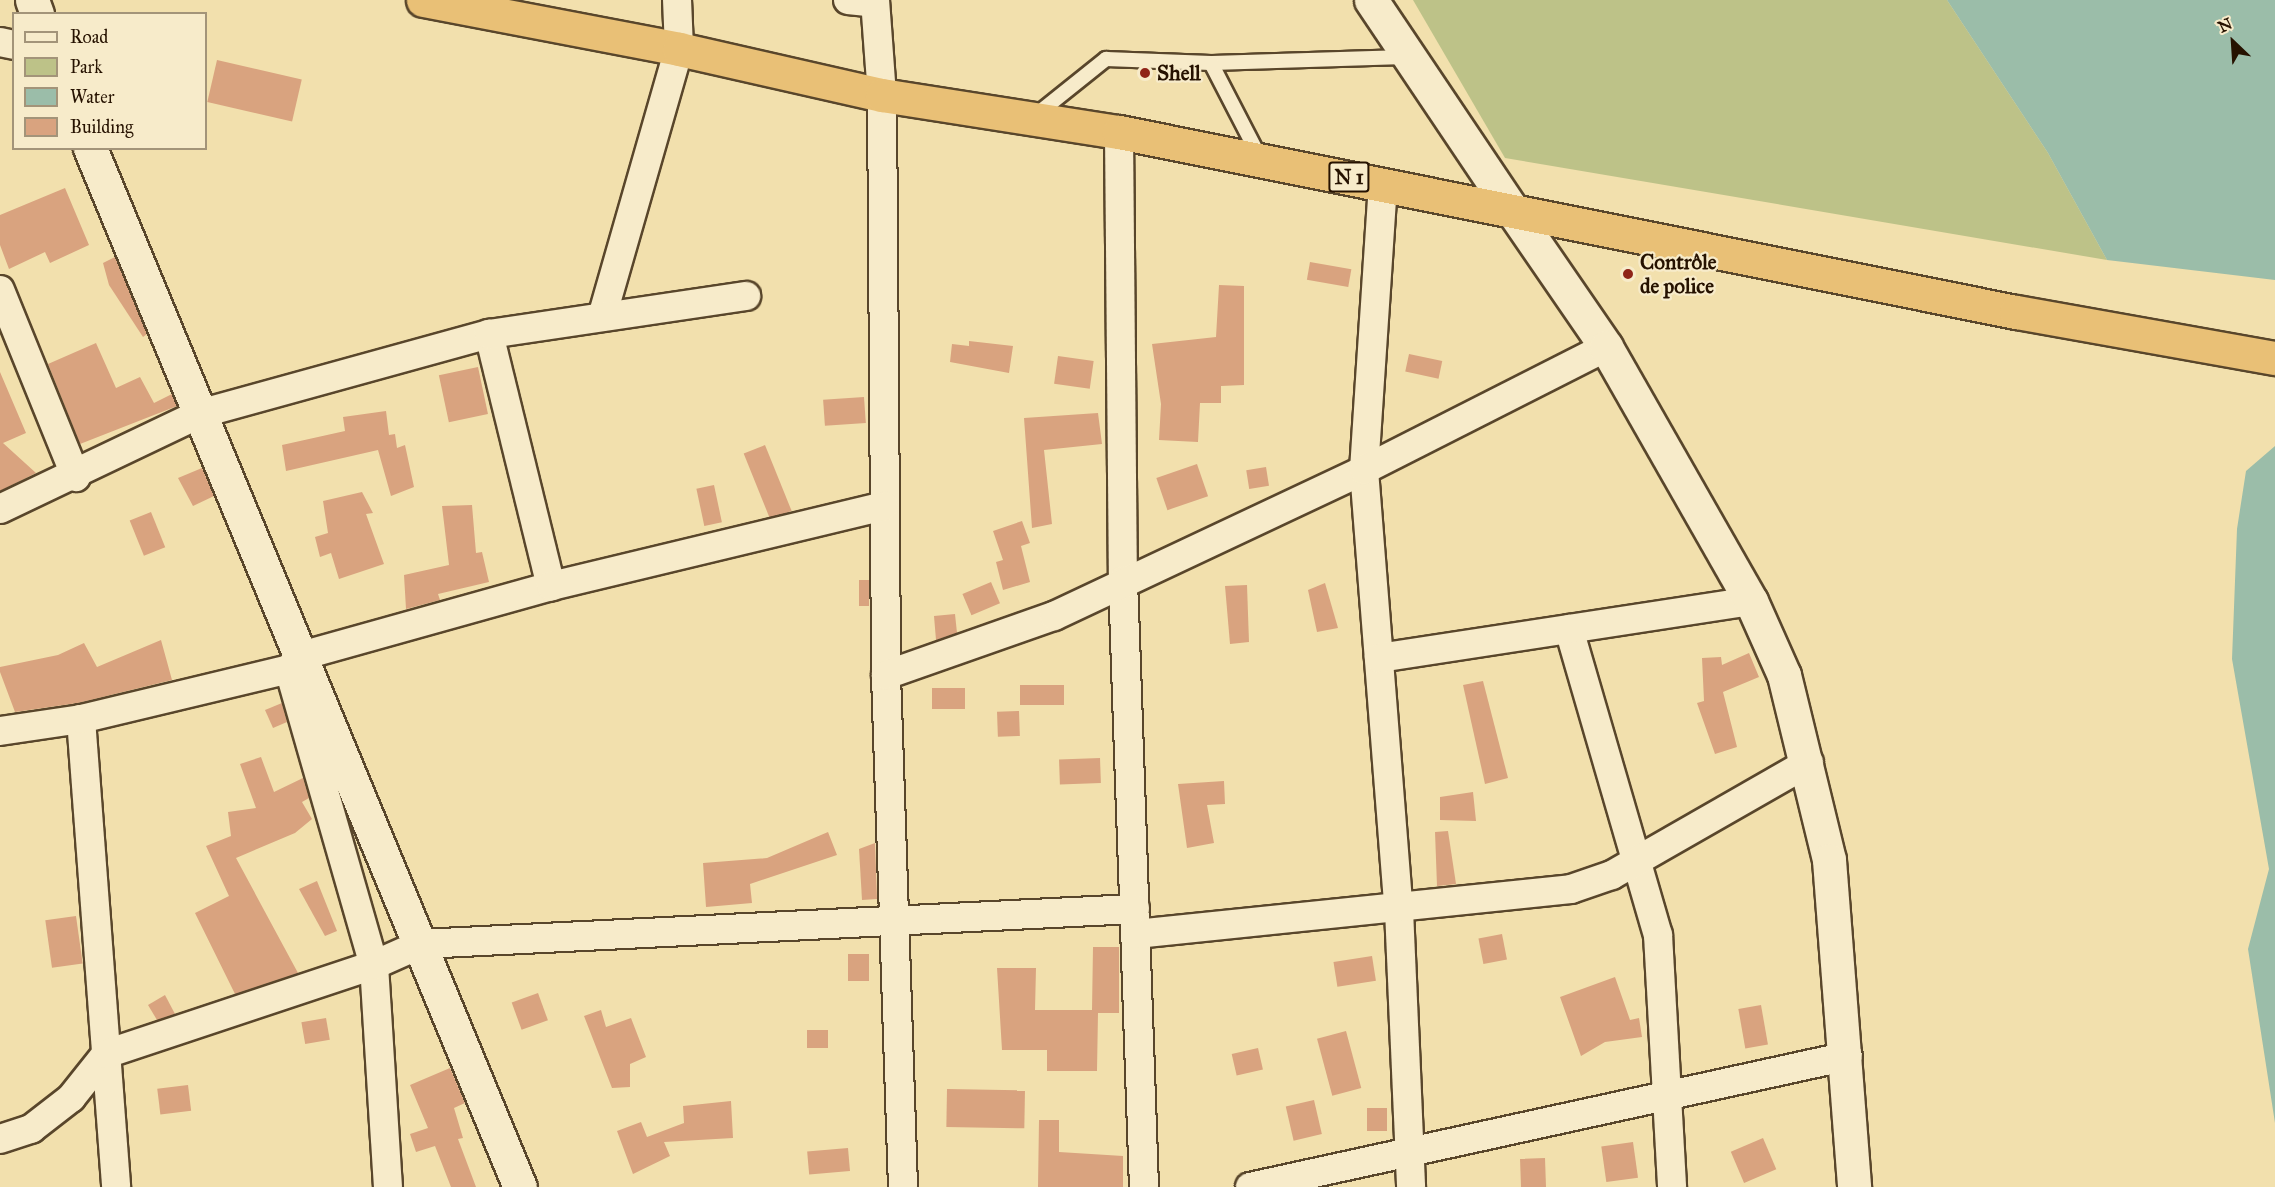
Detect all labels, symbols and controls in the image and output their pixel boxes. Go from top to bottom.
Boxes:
legend [12,12,207,150]
north arrow [2203,12,2263,72]
text: N [2215,14,2235,37]
text: Road [70,26,108,48]
text: Park [70,56,103,78]
place label: Shell [1157,60,1201,86]
marker: Shell [1138,66,1152,80]
text: Water [70,86,114,108]
text: Building [70,116,133,138]
road number: N 1 [1328,160,1370,194]
place label: Contrôle de police [1640,249,1717,299]
marker: Contrôle de police [1621,267,1635,281]

